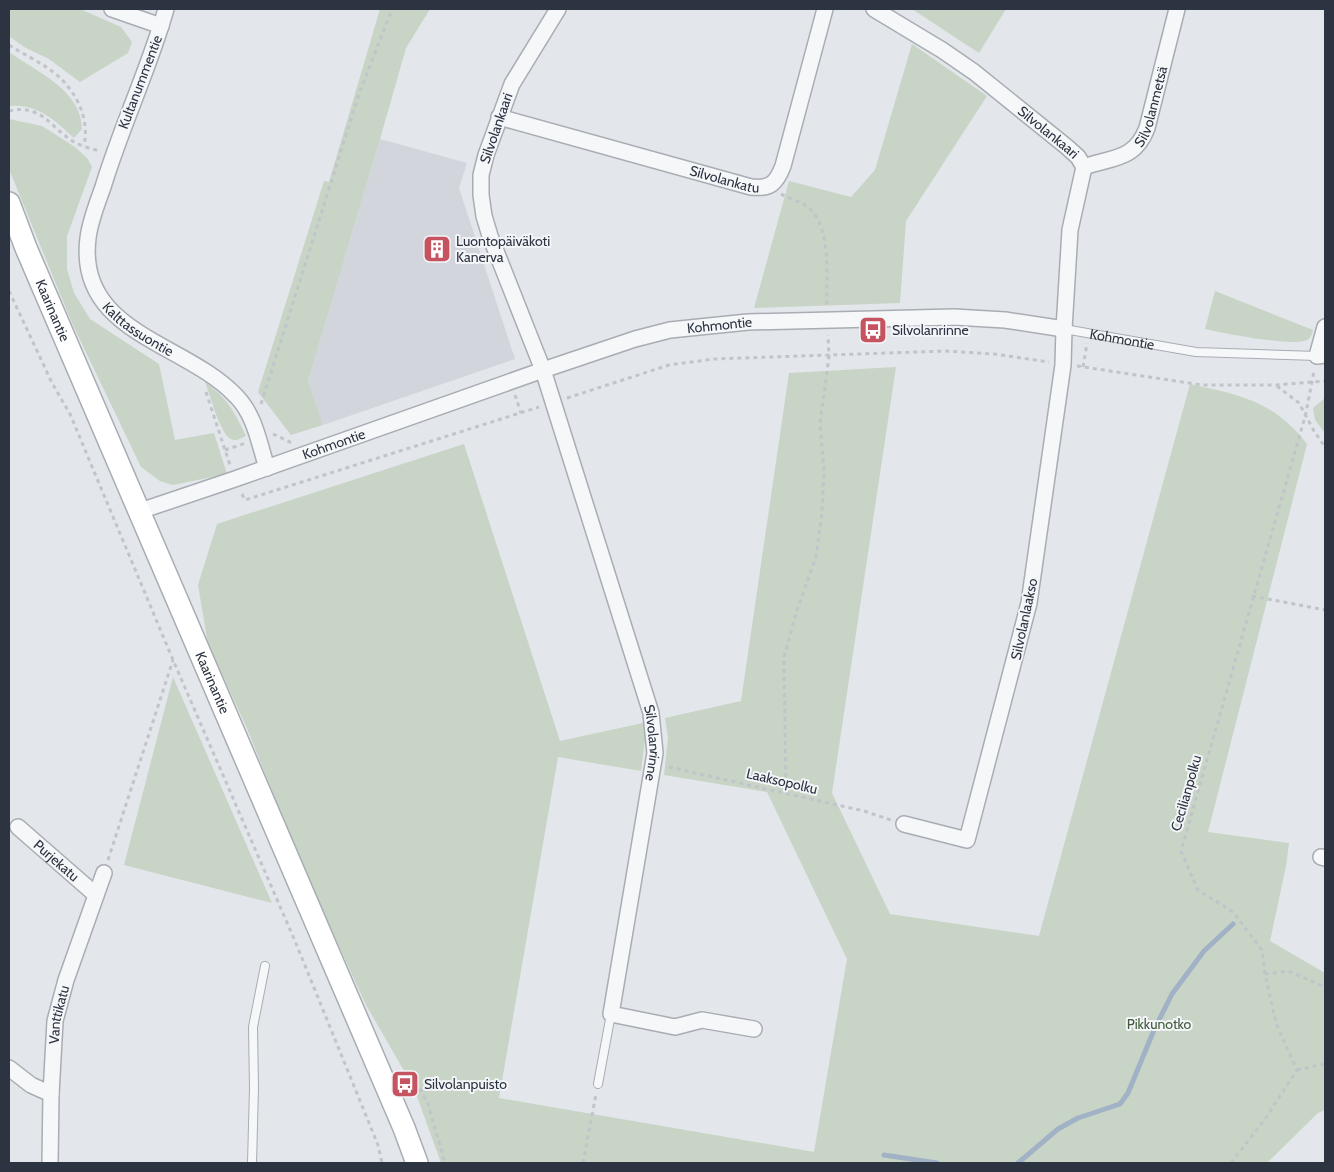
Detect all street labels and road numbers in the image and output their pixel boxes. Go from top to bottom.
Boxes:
street label: Kultanummentie [114,33,166,131]
street label: Silvolanmetsä [1130,64,1171,151]
street label: Silvolankaari [476,90,517,166]
street label: Silvolankaari [1014,102,1083,163]
street label: Silvolankatu [688,161,760,197]
street label: Kaarinantie [32,277,74,344]
street label: Kalttassuontie [98,298,177,360]
street label: Kohmontie [686,313,752,337]
street label: Kohmontie [1088,325,1156,354]
street label: Kohmontie [300,425,368,463]
street label: Silvolanlaakso [1007,576,1042,662]
street label: Kaarinantie [191,649,234,716]
street label: Silvolanrinne [640,702,664,782]
street label: Cecilianpolku [1167,753,1205,833]
street label: Laaksopolku [745,764,819,798]
street label: Purjekatu [30,836,83,885]
street label: Vanttikatu [45,983,73,1044]

